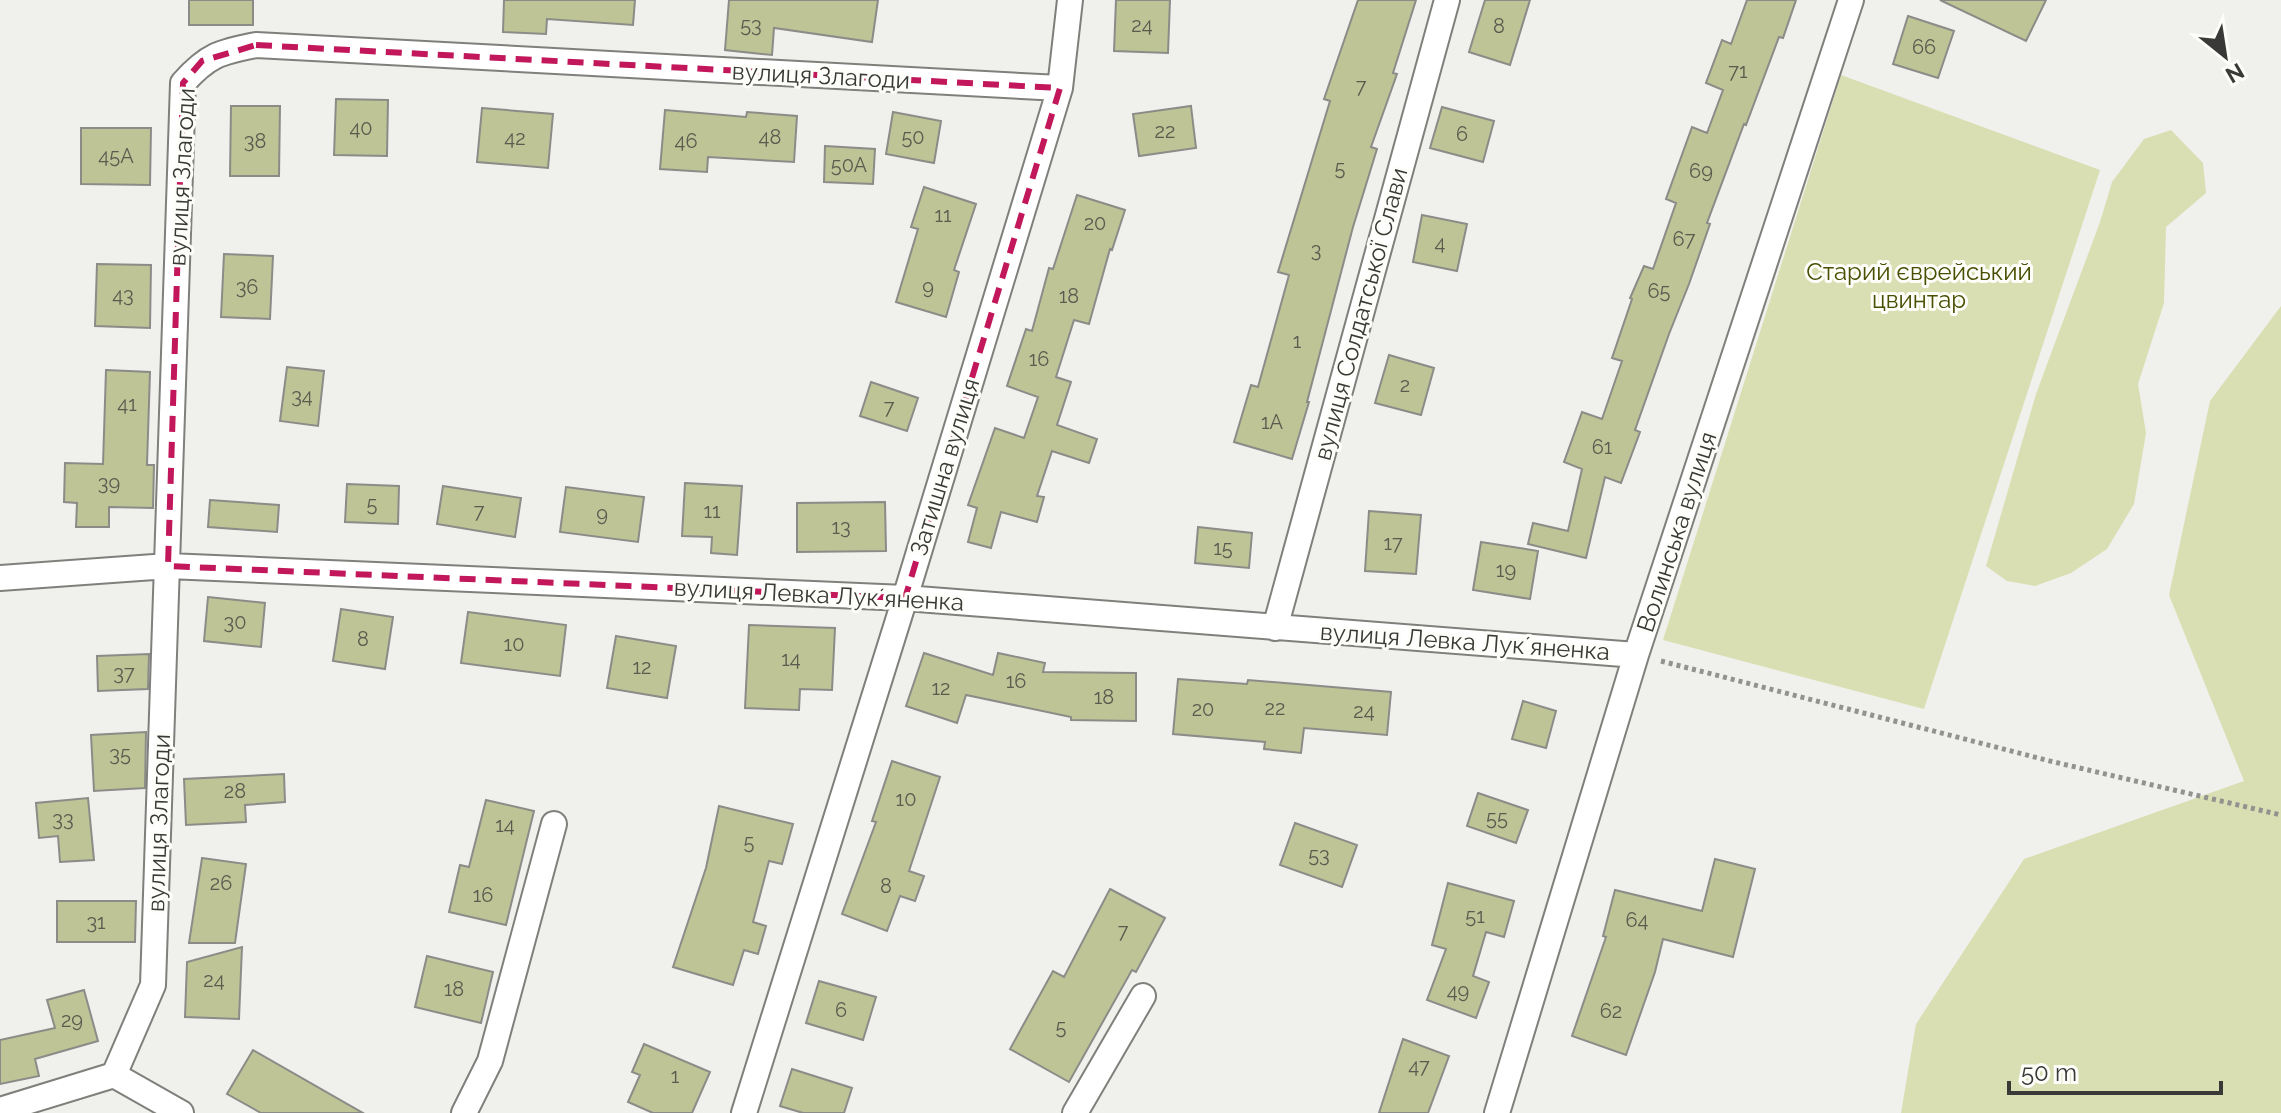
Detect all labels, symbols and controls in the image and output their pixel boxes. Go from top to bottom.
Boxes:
house number: 53 [740,13,762,37]
house number: 24 [1131,13,1153,37]
house number: 8 [1493,14,1505,38]
north arrow [2185,16,2265,96]
house number: 66 [1912,35,1936,59]
street label: вулиця Злагоди [731,56,911,95]
text: N [2221,58,2249,89]
house number: 71 [1728,59,1748,83]
house number: 7 [1356,74,1367,98]
street label: вулиця Злагоди [162,87,201,267]
house number: 40 [349,116,373,140]
house number: 22 [1155,119,1175,143]
house number: 6 [1456,122,1468,146]
house number: 48 [759,125,781,149]
house number: 50 [901,125,925,149]
house number: 42 [504,126,526,150]
house number: 38 [244,129,266,153]
house number: 46 [675,129,697,153]
house number: 45А [98,144,134,168]
house number: 50А [831,153,868,177]
house number: 5 [1335,156,1346,180]
house number: 69 [1689,159,1713,183]
street label: вулиця Солдатської Слави [1307,165,1414,463]
house number: 11 [934,203,952,227]
house number: 20 [1084,211,1106,235]
house number: 67 [1673,227,1696,251]
house number: 4 [1435,231,1446,255]
house number: 3 [1311,238,1321,262]
park label: Старий єврейський цвинтар [1806,257,2032,314]
house number: 36 [236,275,258,299]
house number: 9 [922,275,934,299]
house number: 65 [1648,279,1671,303]
house number: 43 [112,283,134,307]
house number: 18 [1059,284,1079,308]
house number: 1 [1293,329,1302,353]
house number: 16 [1029,347,1049,371]
house number: 2 [1400,373,1410,397]
street label: Затишна вулиця [904,375,985,559]
house number: 34 [291,384,313,408]
house number: 41 [117,392,137,416]
house number: 7 [884,395,895,419]
house number: 1А [1261,410,1284,434]
street label: Волинська вулиця [1630,428,1723,636]
house number: 61 [1592,435,1613,459]
house number: 39 [98,471,120,495]
house number: 5 [367,492,378,516]
house number: 7 [474,499,485,523]
house number: 11 [703,499,721,523]
house number: 9 [596,502,608,526]
house number: 13 [831,515,851,539]
house number: 17 [1383,531,1403,555]
house number: 15 [1213,536,1233,560]
house number: 19 [1496,558,1516,582]
street label: вулиця Левка Лукʼяненка [673,572,965,617]
house number: 30 [224,610,246,634]
street label: вулиця Левка Лукʼяненка [1319,617,1611,666]
house number: 8 [357,627,369,651]
house number: 10 [504,632,524,656]
house number: 14 [781,647,801,671]
house number: 12 [633,655,651,679]
house number: 37 [113,661,135,685]
house number: 16 [1006,669,1026,693]
house number: 12 [932,676,950,700]
house number: 18 [1094,685,1114,709]
house number: 22 [1265,696,1285,720]
house number: 20 [1192,697,1214,721]
house number: 24 [1353,699,1375,723]
street label: вулиця Злагоди [141,733,176,913]
house number: 35 [109,742,131,766]
house number: 28 [224,779,246,803]
house number: 10 [896,787,916,811]
house number: 55 [1486,806,1508,830]
house number: 33 [52,807,74,831]
house number: 14 [495,813,515,837]
house number: 5 [744,830,755,854]
house number: 53 [1308,843,1330,867]
house number: 26 [210,871,232,895]
house number: 8 [880,874,892,898]
house number: 16 [473,883,493,907]
house number: 51 [1465,904,1485,928]
house number: 64 [1626,908,1649,932]
house number: 31 [86,910,106,934]
house number: 7 [1118,919,1129,943]
house number: 24 [203,968,225,992]
house number: 18 [444,977,464,1001]
house number: 49 [1447,979,1469,1003]
house number: 6 [835,998,847,1022]
house number: 62 [1600,999,1622,1023]
house number: 29 [61,1008,83,1032]
house number: 5 [1056,1015,1067,1039]
scale bar [2009,1045,2221,1095]
house number: 47 [1408,1054,1430,1078]
text: 50 m [2021,1058,2077,1087]
house number: 1 [671,1064,680,1088]

